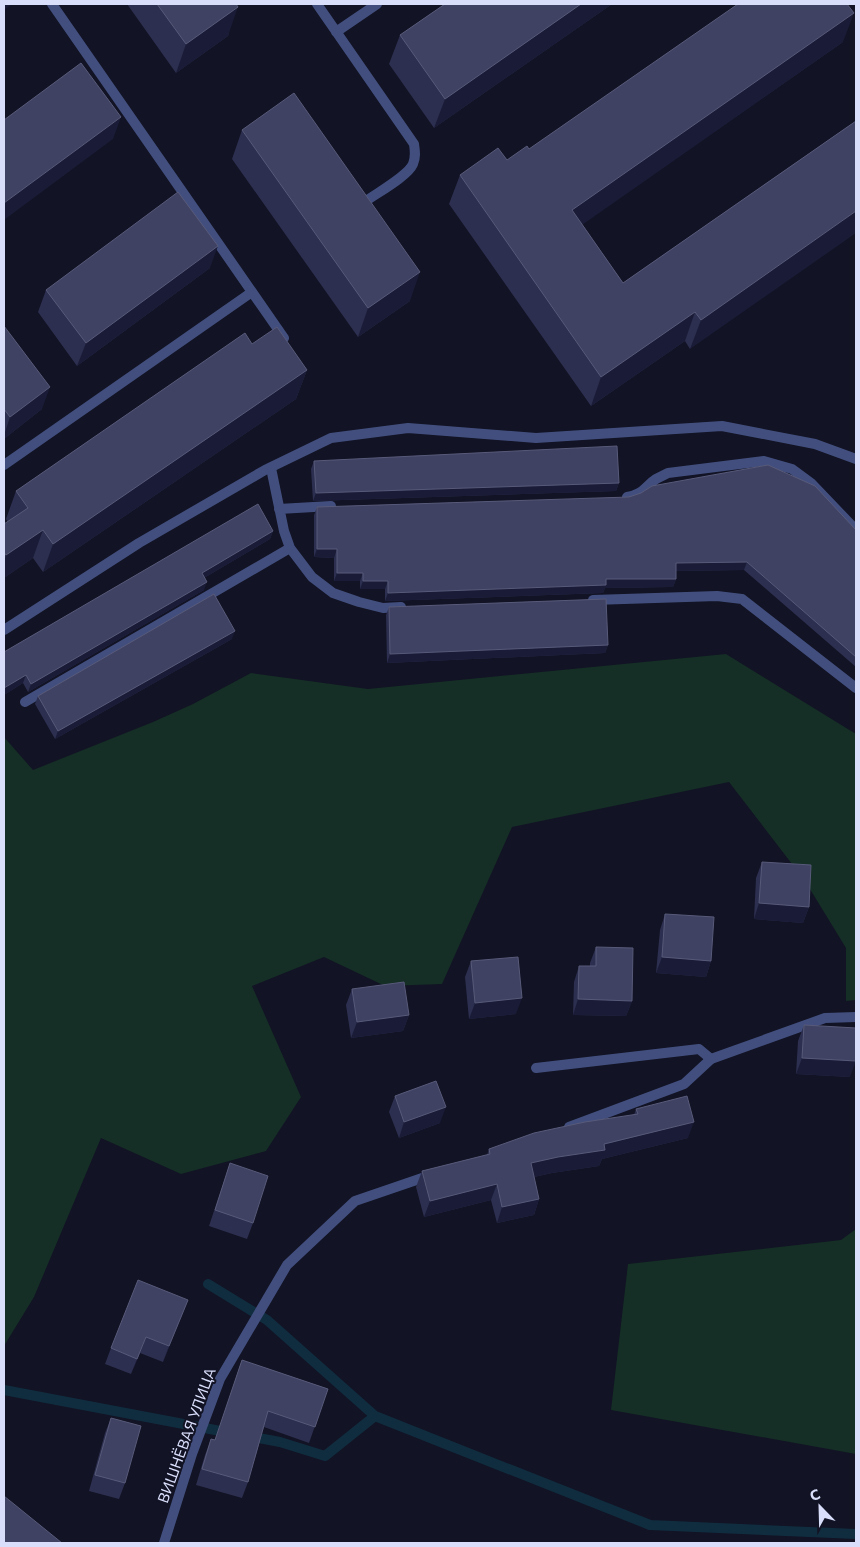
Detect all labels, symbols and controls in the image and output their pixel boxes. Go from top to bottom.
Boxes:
street label: ВИШНЁВАЯ УЛИЦА [153,1365,219,1505]
north arrow [795,1482,845,1532]
text: С [807,1485,822,1504]

